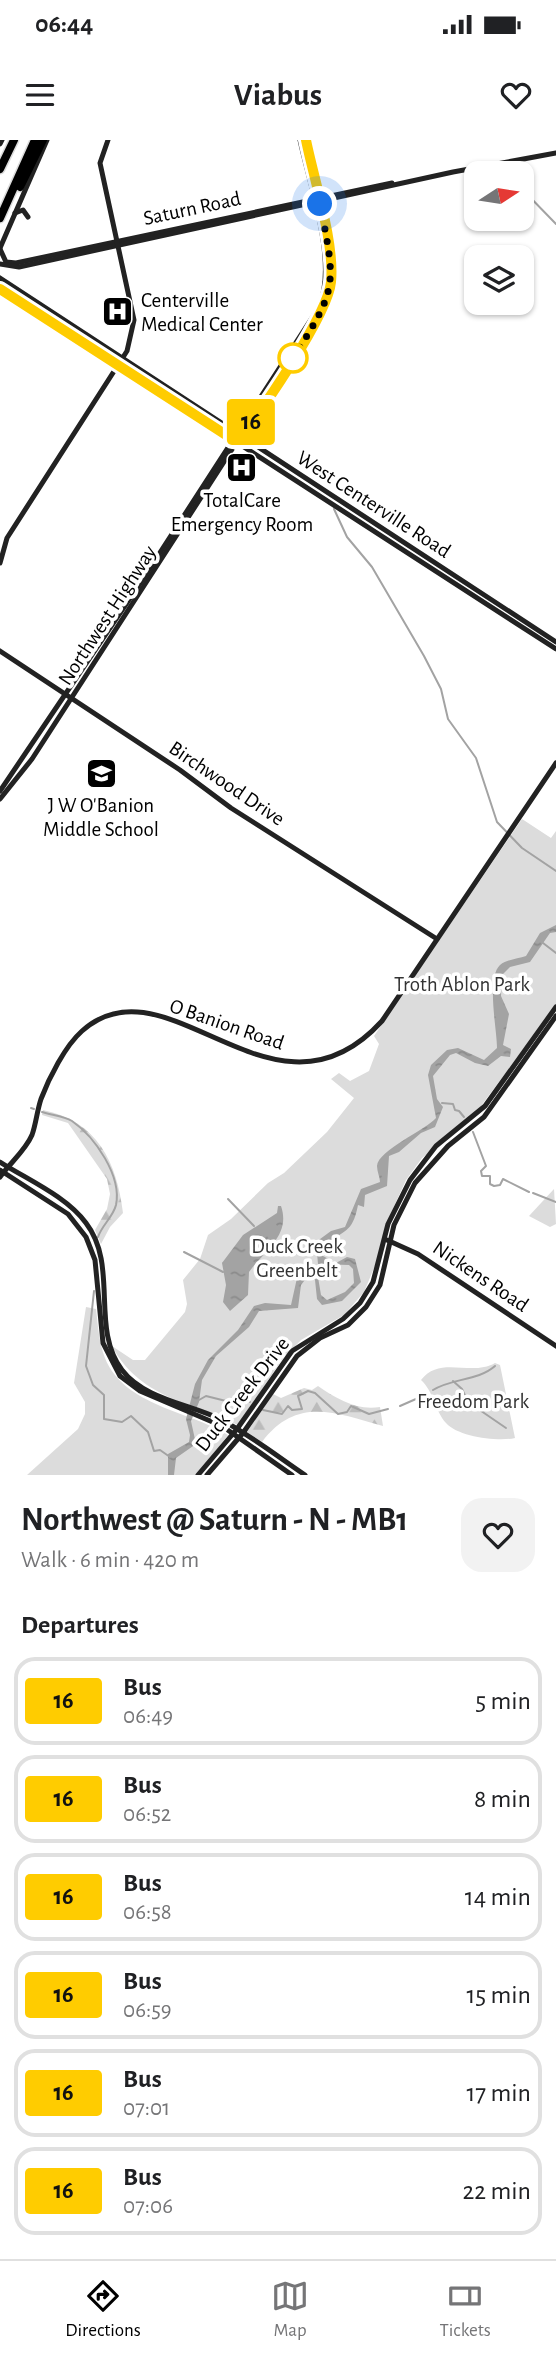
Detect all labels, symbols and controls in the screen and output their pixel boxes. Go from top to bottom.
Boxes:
text: 06:44 [35,11,93,37]
icon: menu [21,76,59,114]
icon: heart [497,76,535,114]
text: Viabus [234,79,322,111]
north arrow [464,161,534,231]
map controls [464,161,534,315]
your location [302,186,337,221]
street label: Saturn Road [141,188,243,229]
button: layers [464,245,534,315]
place label: Centerville Medical Center [141,290,263,335]
hospital icon: Centerville Medical Center [101,295,135,329]
unlabelled marker [278,343,308,373]
line badge: 16 [219,399,282,445]
text: 16 [241,410,261,434]
street label: West Centerville Road [293,447,455,562]
hospital icon: TotalCare Emergency Room [225,451,259,485]
place label: TotalCare Emergency Room [171,490,313,535]
street label: Northwest Highway [55,542,160,689]
street label: Birchwood Drive [165,737,288,830]
school or university icon: J W O'Banion Middle School [84,756,118,790]
place label: J W O'Banion Middle School [43,795,159,840]
park label: Troth Ablon Park [394,974,530,995]
street label: O Banion Road [167,995,287,1054]
park label: Duck Creek Greenbelt [251,1236,343,1281]
street label: Nickens Road [429,1237,532,1316]
street label: Duck Creek Drive [191,1333,293,1455]
park label: Freedom Park [417,1391,529,1412]
button: heart [461,1498,535,1572]
text: Northwest @ Saturn - N - MB1 [21,1504,408,1537]
text: Walk · 6 min · 420 m [21,1549,199,1572]
text: Departures [21,1612,139,1638]
text: Bus [123,1674,162,1700]
text: 5 min [475,1688,531,1714]
text: 16 [53,1689,74,1713]
text: 06:49 [123,1705,173,1728]
text: Bus [123,1772,162,1798]
text: 8 min [474,1786,531,1812]
text: 16 [53,1787,74,1811]
text: 06:52 [123,1803,171,1826]
text: Bus [123,1870,162,1896]
text: 14 min [465,1884,531,1910]
text: 16 [53,1885,74,1909]
text: 06:58 [123,1901,172,1924]
text: Bus [123,1968,162,1994]
text: 15 min [466,1982,531,2008]
text: 16 [53,1983,74,2007]
text: 06:59 [123,1999,172,2022]
text: Bus [123,2066,162,2092]
text: 17 min [466,2080,531,2106]
text: 16 [53,2081,74,2105]
text: 07:01 [123,2097,170,2120]
text: Bus [123,2164,162,2190]
text: 22 min [463,2178,531,2204]
text: 16 [53,2179,74,2203]
text: 07:06 [123,2195,173,2218]
tab: Directions [65,2277,141,2342]
tab: Map [271,2277,309,2342]
tab: Tickets [439,2277,491,2342]

